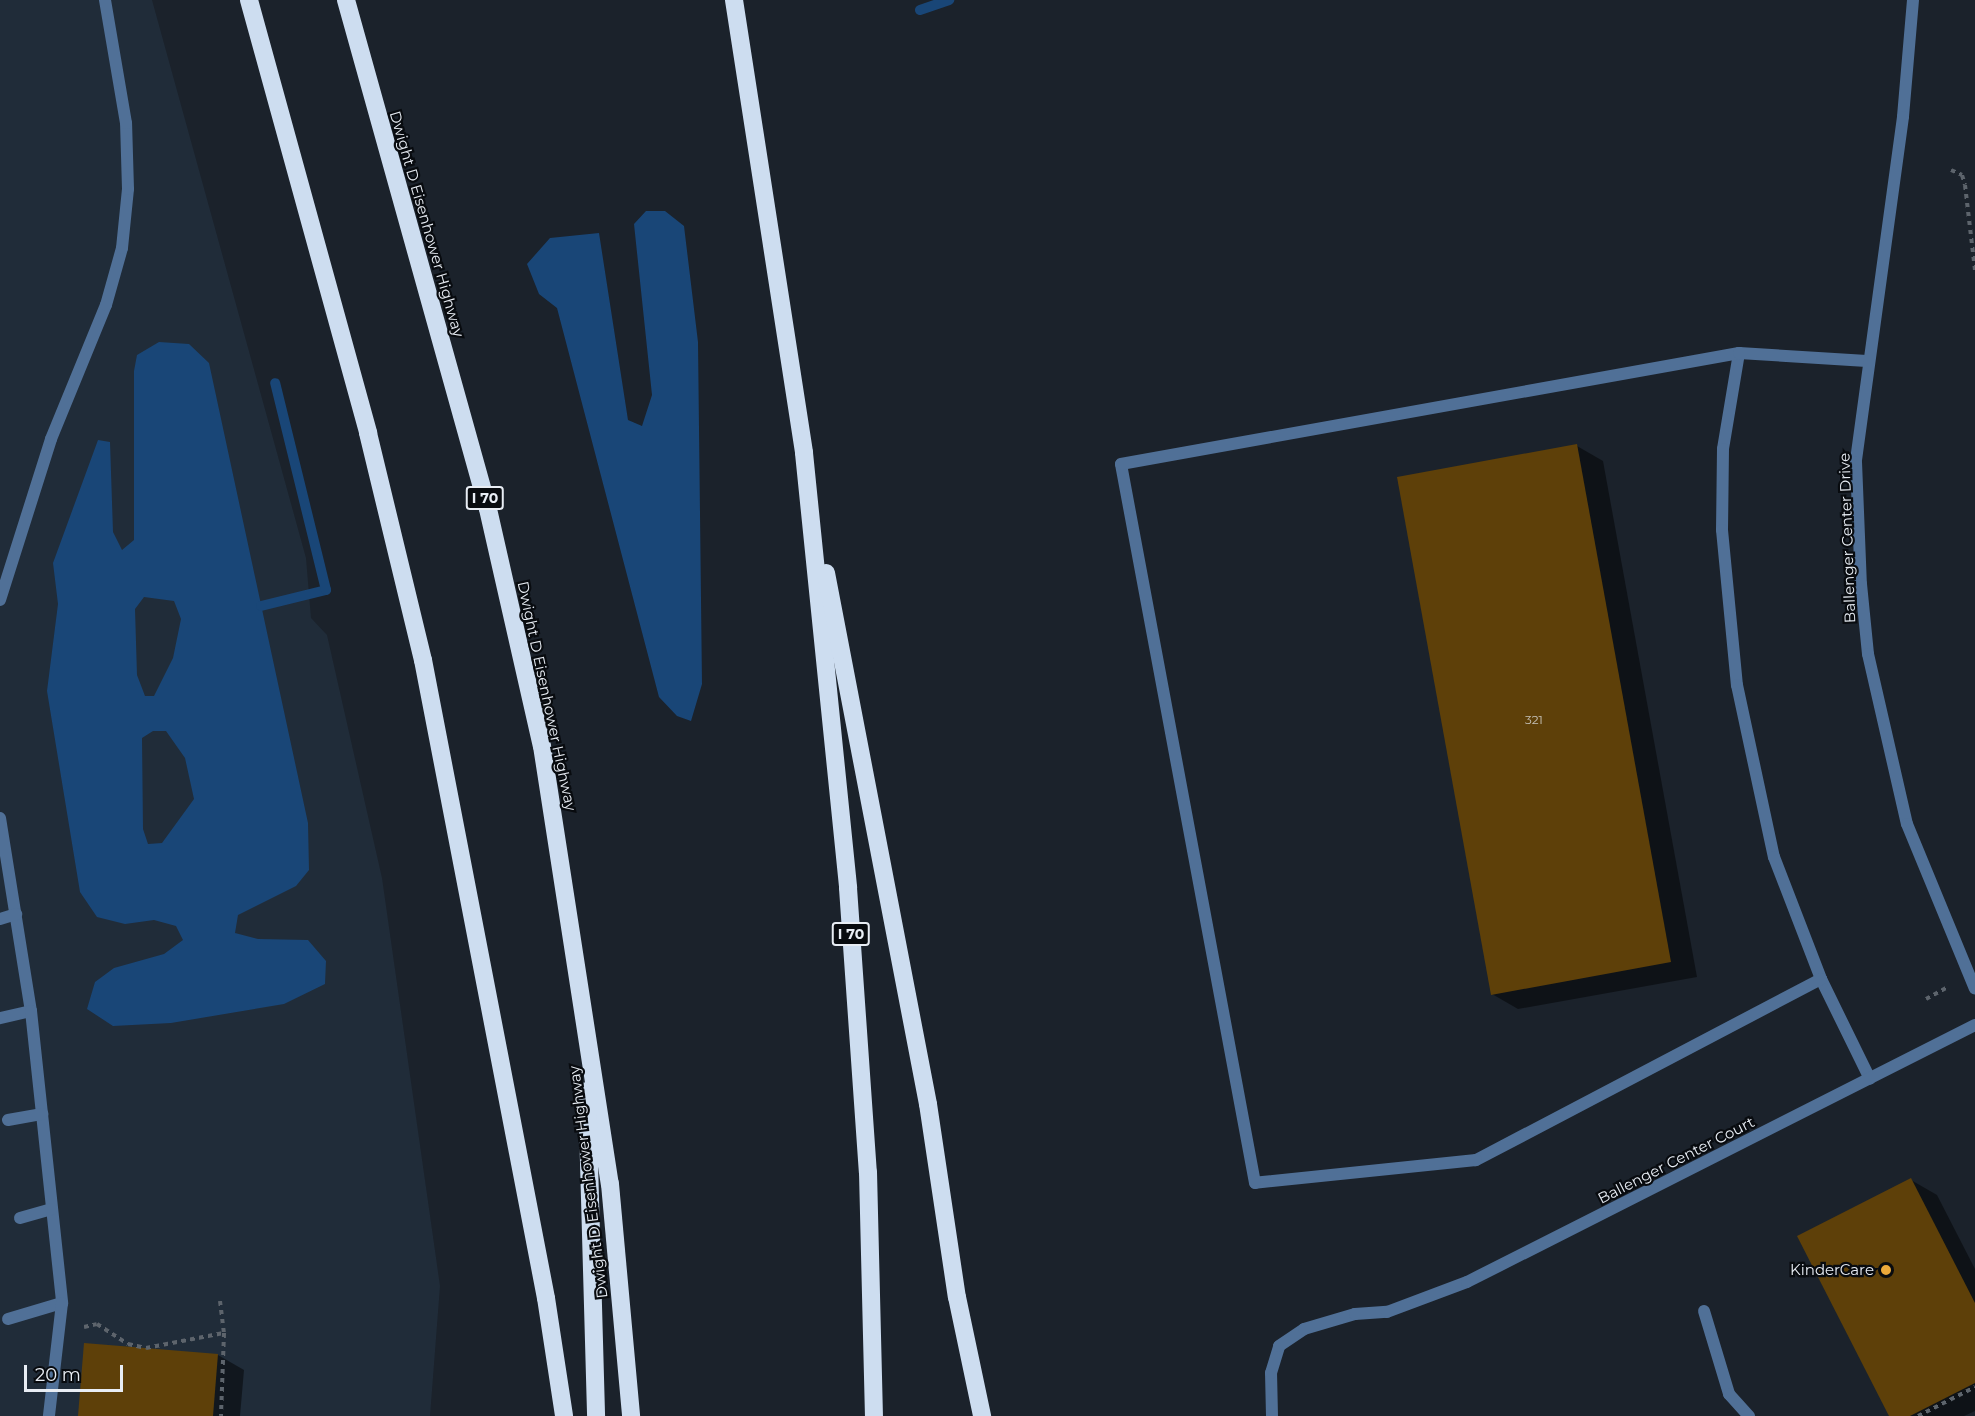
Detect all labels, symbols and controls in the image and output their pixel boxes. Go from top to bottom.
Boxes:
street label: Dwight D Eisenhower Highway [386,109,468,339]
street label: Ballenger Center Drive [1835,453,1859,623]
road number: I 70 [466,487,504,509]
street label: Dwight D Eisenhower Highway [514,580,580,812]
house number: 321 [1525,713,1543,727]
road number: I 70 [832,923,870,945]
street label: Dwight D Eisenhower Highway [565,1065,611,1299]
street label: Ballenger Center Court [1595,1113,1757,1207]
place label: KinderCare [1790,1261,1874,1279]
marker: KinderCare [1879,1263,1893,1277]
scale bar [27,1353,126,1391]
text: 20 m [35,1364,81,1386]

